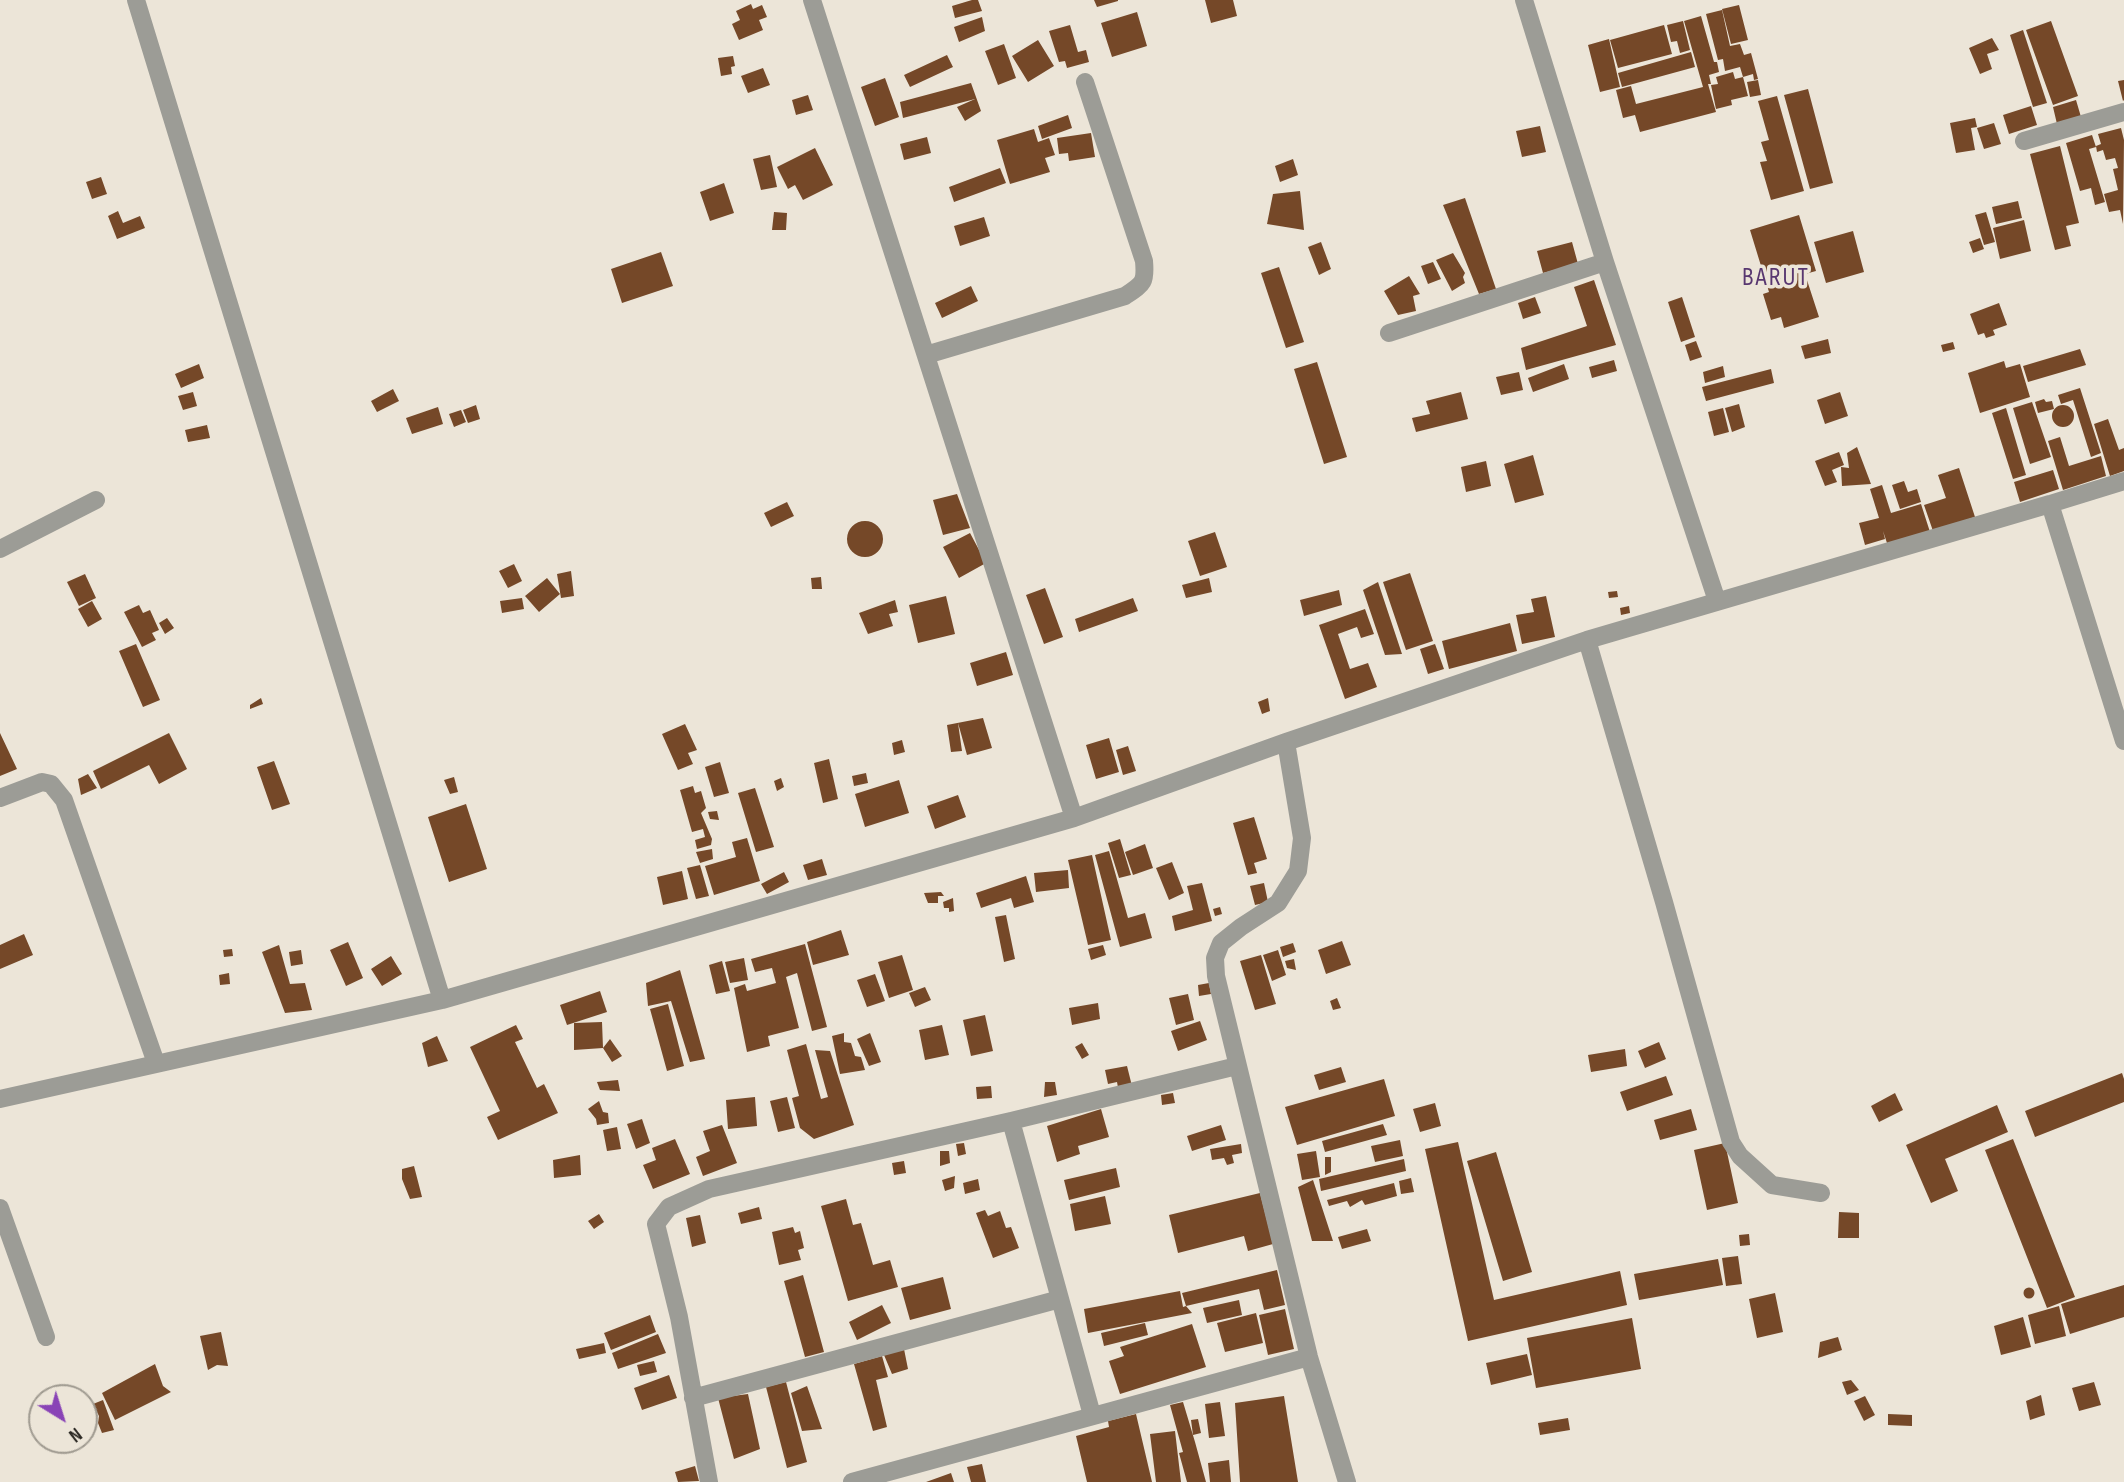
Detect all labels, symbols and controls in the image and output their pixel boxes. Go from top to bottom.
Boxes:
district label: BARUT [1743,262,1809,294]
north arrow [28,1384,98,1454]
text: N [64,1422,86,1447]

